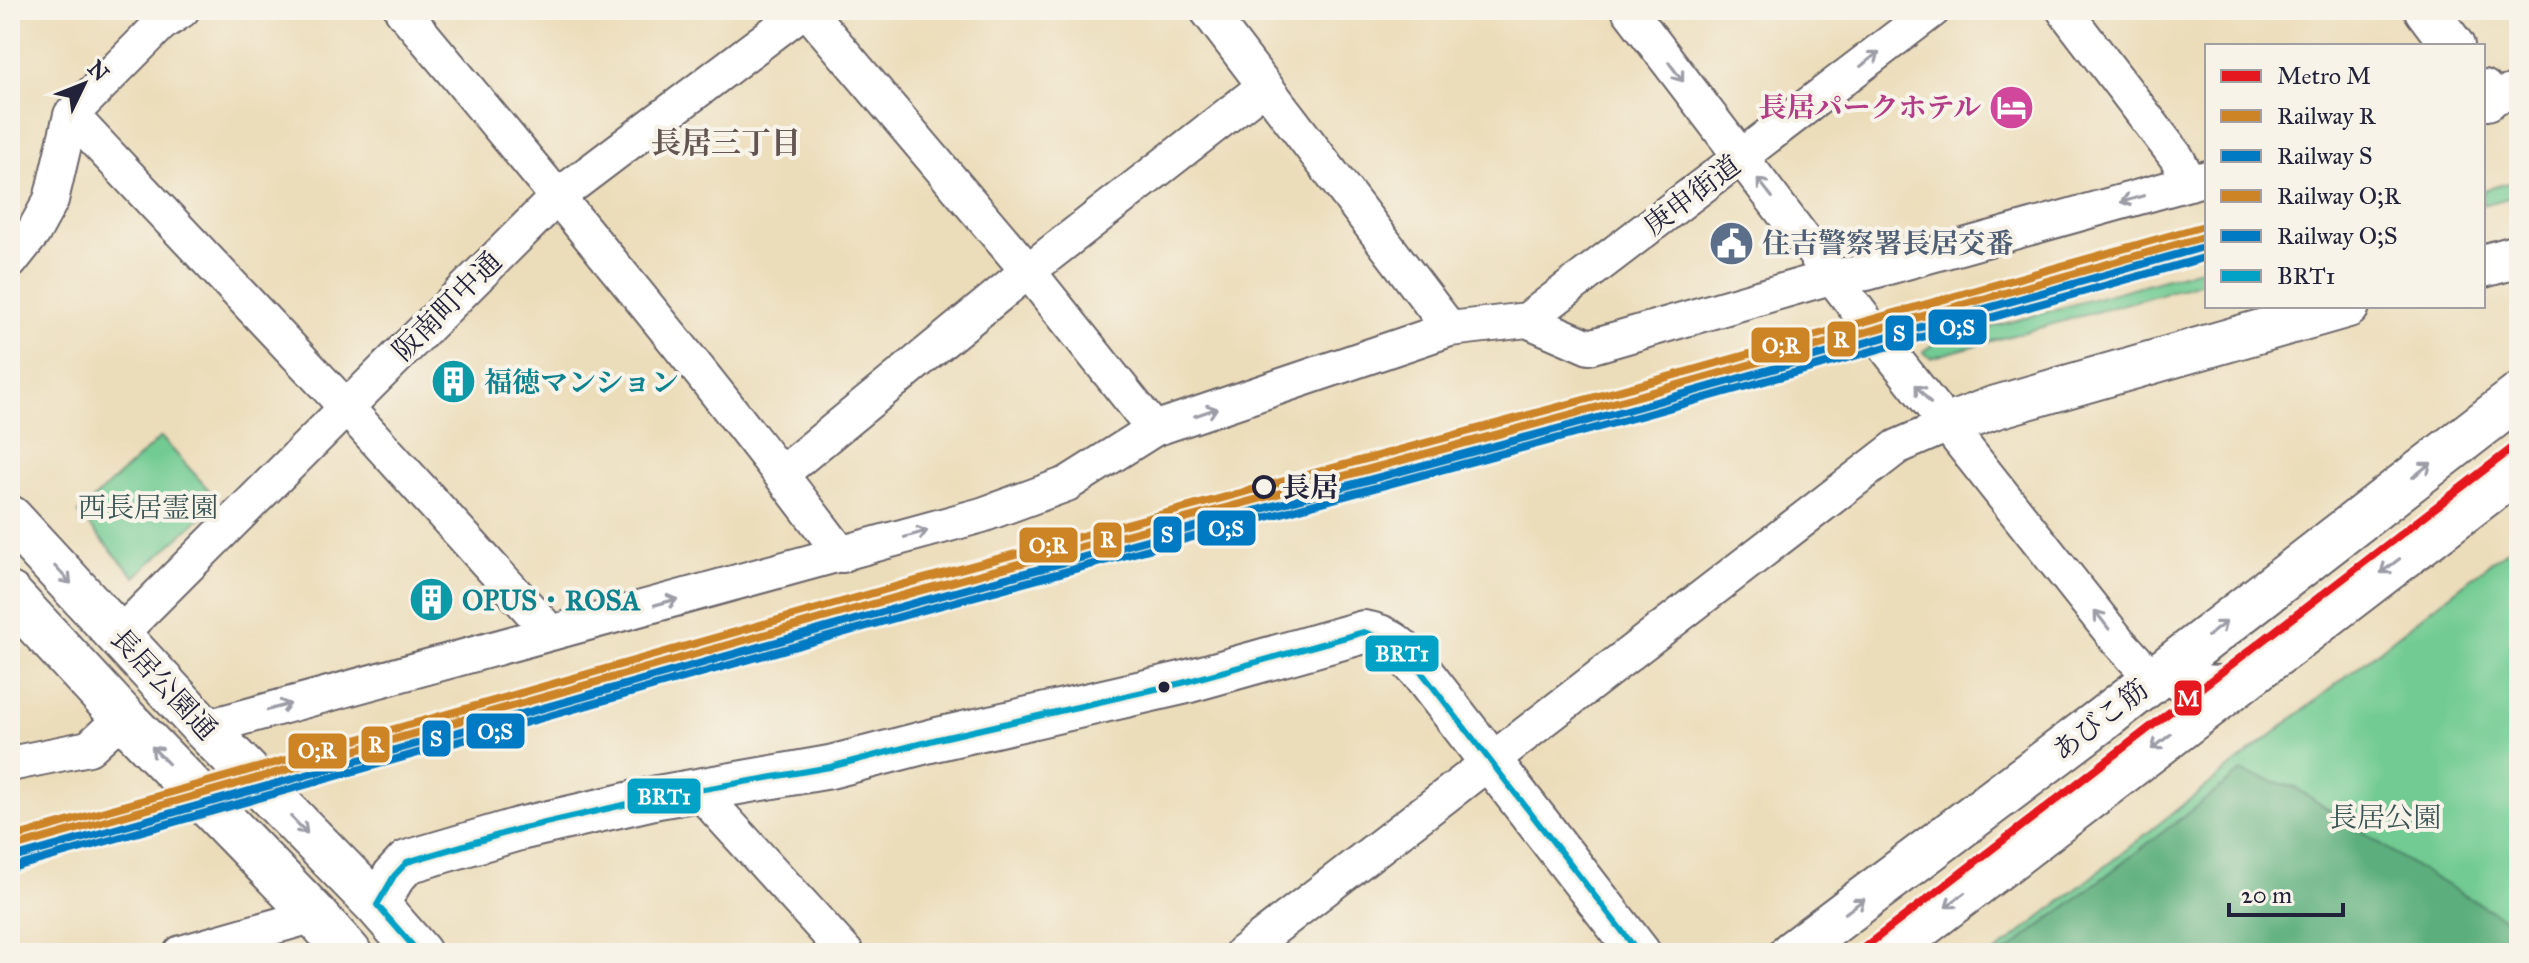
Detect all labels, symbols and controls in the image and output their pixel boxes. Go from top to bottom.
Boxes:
north arrow [44,44,124,124]
legend [2205,44,2485,308]
one-way arrow [1859,50,1880,67]
text: N [82,55,115,87]
one-way arrow [1667,61,1684,82]
text: Metro M [2277,61,2371,91]
hotel icon: 長居パークホテル [1988,83,2036,131]
place label: 長居パークホテル [1758,90,1981,125]
text: Railway R [2277,101,2377,131]
district label: 長居三丁目 [651,125,801,161]
text: Railway S [2277,141,2373,171]
street label: 庚申街道 [1637,147,1747,243]
one-way arrow [1756,178,1773,199]
text: Railway O;R [2277,181,2402,211]
one-way arrow [2119,192,2145,207]
public building icon: 住吉警察署長居交番 [1707,219,1755,267]
text: Railway O;S [2277,221,2398,251]
place label: 住吉警察署長居交番 [1762,226,2014,261]
street label: 阪南町中通 [385,244,509,368]
text: BRT1 [2277,261,2335,291]
line badge: O;S [1927,308,1988,346]
line badge: S [1884,314,1915,352]
text: O;S [1939,314,1975,341]
line badge: R [1826,320,1857,358]
text: S [1893,320,1905,347]
line badge: O;R [1750,326,1811,364]
text: R [1833,326,1850,353]
text: O;R [1762,332,1802,359]
building icon: 福徳マンション [429,358,477,406]
place label: 福徳マンション [484,365,679,400]
one-way arrow [1915,384,1932,405]
one-way arrow [1193,403,1218,418]
one-way arrow [2411,461,2432,478]
place label: 長居 [1282,470,1338,505]
marker: 長居 [1253,476,1275,498]
park label: 西長居霊園 [78,490,218,525]
line badge: O;S [1196,509,1257,547]
line badge: S [1152,515,1183,554]
text: O;S [1208,515,1244,542]
line badge: R [1092,521,1123,559]
text: S [1161,521,1173,548]
one-way arrow [903,526,929,541]
line badge: O;R [1018,526,1079,564]
text: R [1100,526,1117,553]
text: O;R [1029,532,1069,559]
one-way arrow [2380,558,2401,575]
one-way arrow [54,565,73,585]
building icon: OPUS・ROSA [407,576,455,624]
place label: OPUS・ROSA [462,583,642,618]
one-way arrow [652,594,678,609]
one-way arrow [2093,610,2111,631]
one-way arrow [2206,620,2227,638]
street label: 長居公園通 [103,621,225,747]
line badge: BRT1 [1364,634,1440,673]
text: BRT1 [1375,640,1429,667]
street label: あびこ筋 [2045,672,2155,768]
unlabelled marker [1156,679,1172,695]
line badge: M [2173,679,2203,717]
text: M [2177,685,2200,712]
one-way arrow [266,698,292,713]
line badge: O;S [465,712,526,750]
text: O;S [477,718,513,745]
line badge: S [421,719,452,758]
line badge: R [360,725,391,764]
text: S [430,725,442,752]
text: R [368,731,385,758]
line badge: O;R [287,732,348,770]
one-way arrow [2151,733,2172,750]
text: O;R [298,737,338,764]
one-way arrow [150,745,169,765]
line badge: BRT1 [626,777,702,815]
text: BRT1 [637,783,691,810]
park label: 長居公園 [2329,800,2441,835]
one-way arrow [289,815,308,834]
scale bar [2229,867,2343,917]
text: 20 m [2241,880,2292,910]
one-way arrow [1945,892,1966,909]
one-way arrow [1843,898,1865,914]

